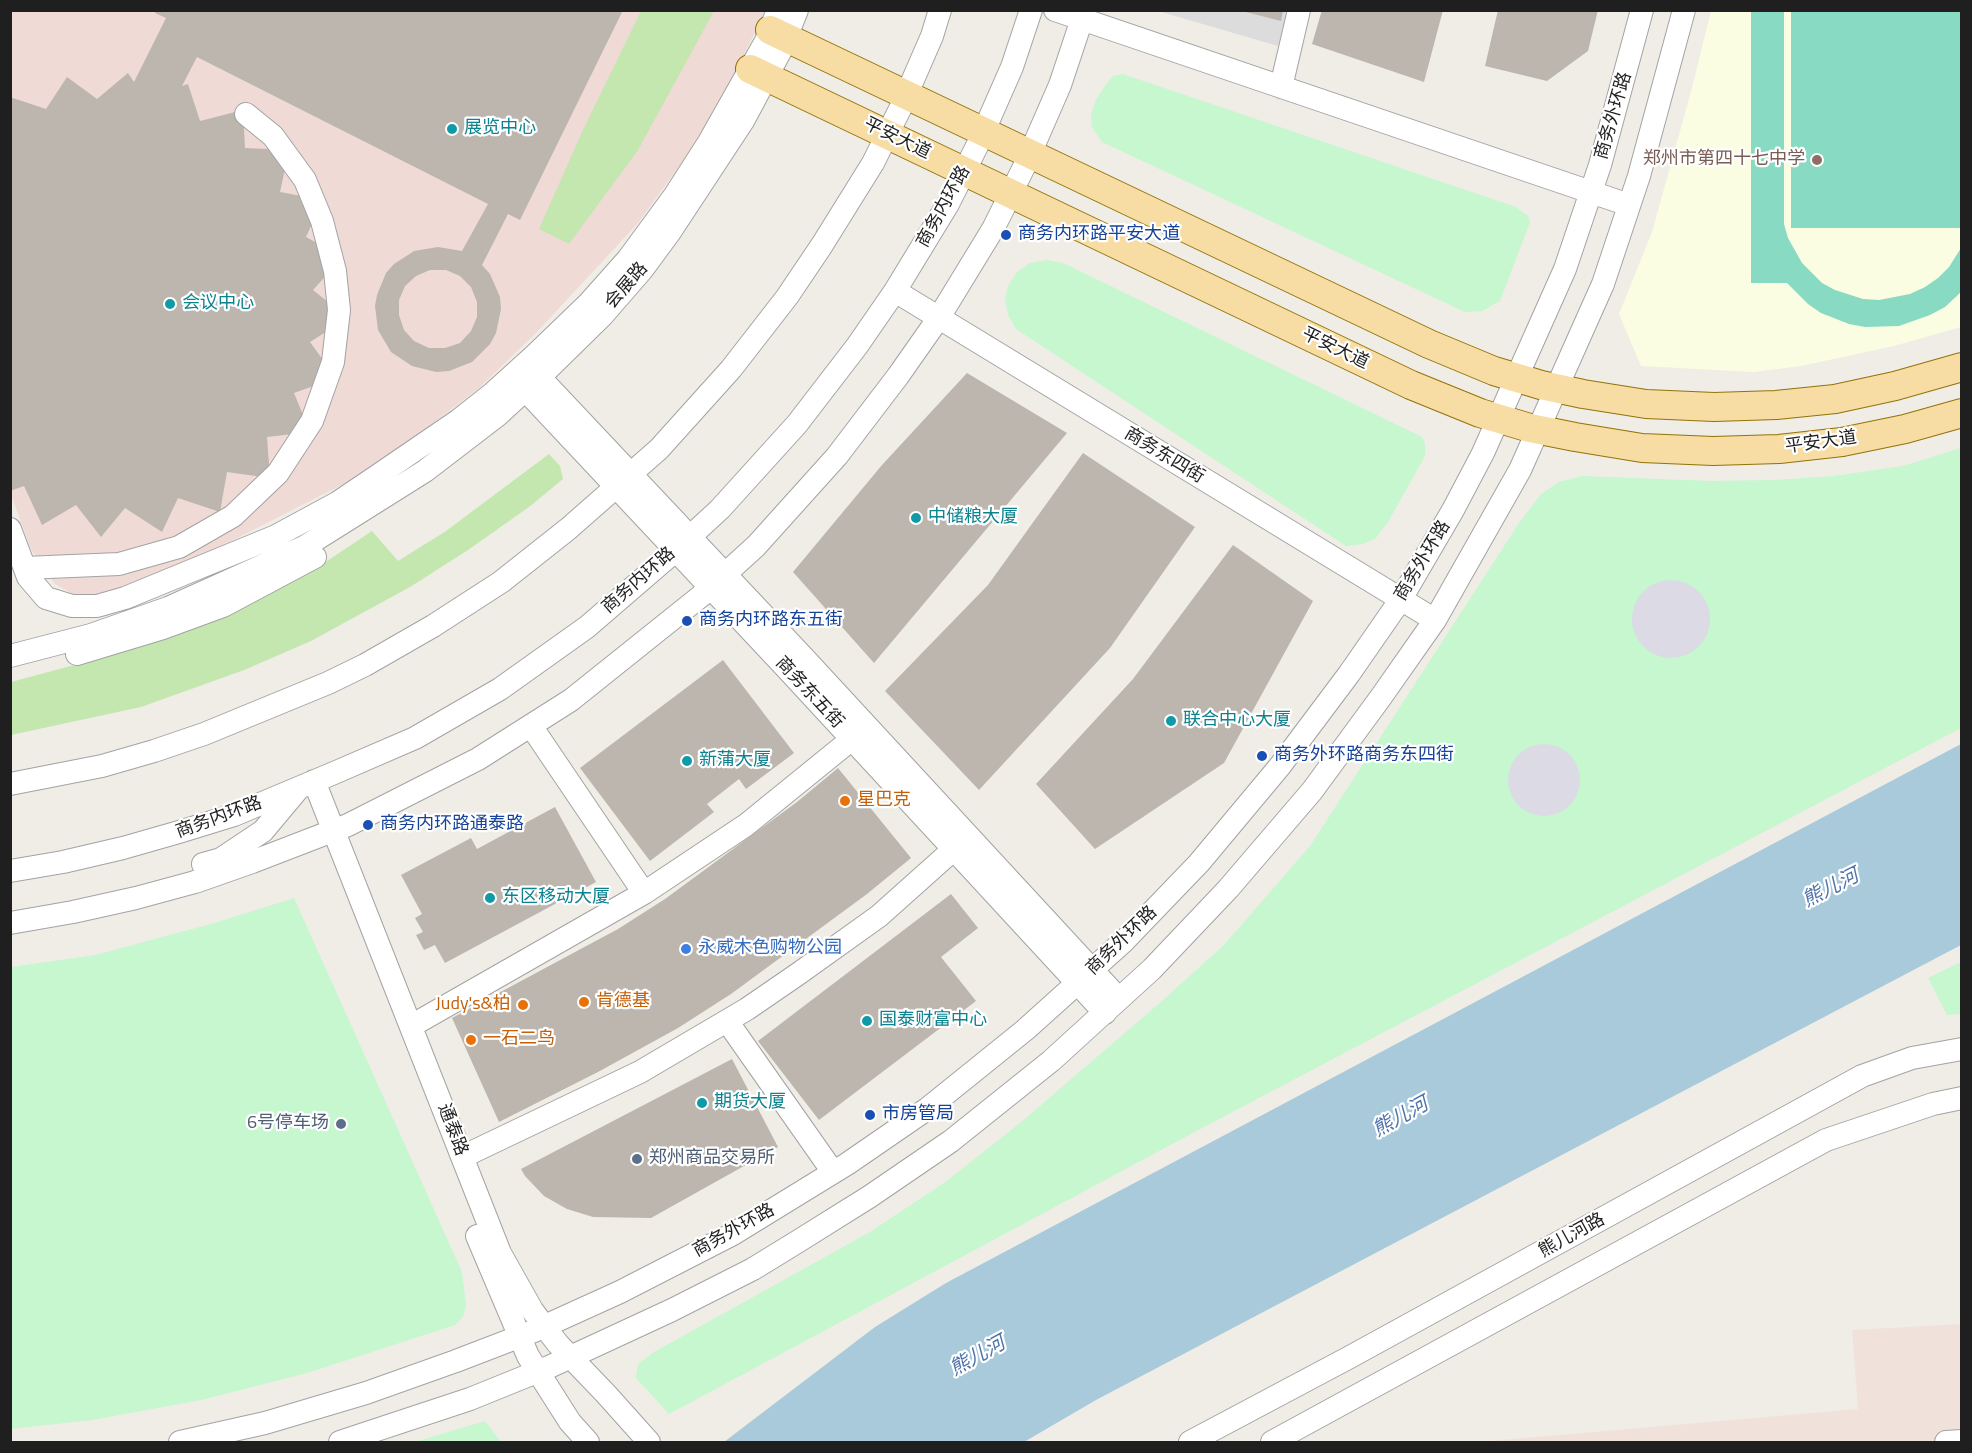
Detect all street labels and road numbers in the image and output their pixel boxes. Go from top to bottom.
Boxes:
street label: 商务外环路 [1591,70,1637,162]
street label: 平安大道 [860,114,934,164]
street label: 商务内环路 [913,162,975,252]
street label: 会展路 [601,259,653,313]
street label: 平安大道 [1298,324,1372,374]
street label: 商务东四街 [1120,424,1208,488]
street label: 平安大道 [1784,427,1858,459]
street label: 商务外环路 [1391,517,1455,605]
street label: 商务内环路 [598,543,680,619]
street label: 商务东五街 [770,653,848,733]
street label: 商务内环路 [173,792,265,844]
street label: 商务外环路 [1082,902,1162,980]
street label: 通泰路 [432,1101,472,1159]
street label: 商务外环路 [689,1200,779,1262]
street label: 熊儿河路 [1535,1209,1609,1263]

